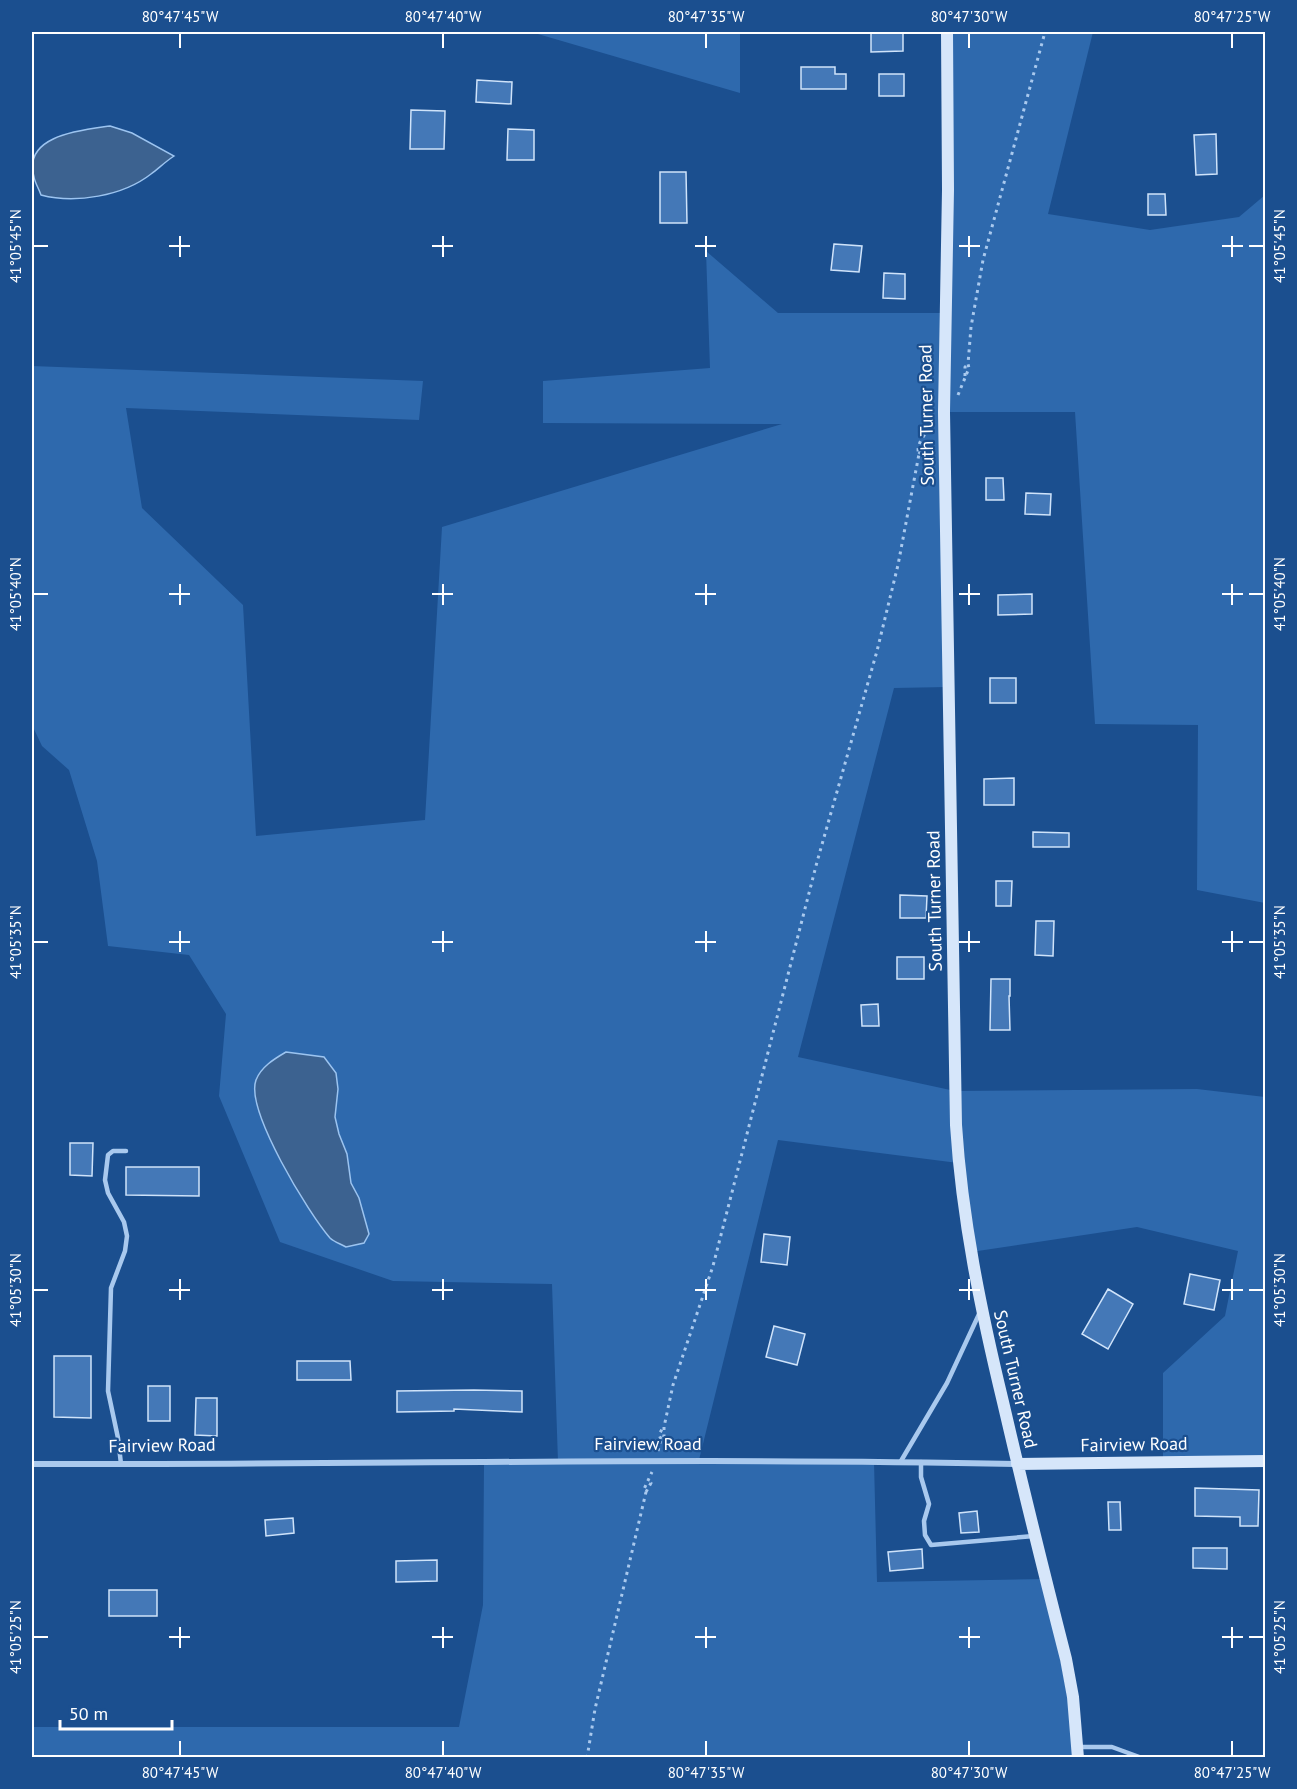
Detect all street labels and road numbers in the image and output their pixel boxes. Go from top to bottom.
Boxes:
street label: South Turner Road [913,344,939,486]
street label: South Turner Road [921,830,947,972]
street label: South Turner Road [989,1308,1043,1450]
street label: Fairview Road [594,1432,702,1455]
street label: Fairview Road [1080,1432,1188,1456]
street label: Fairview Road [108,1433,216,1457]

